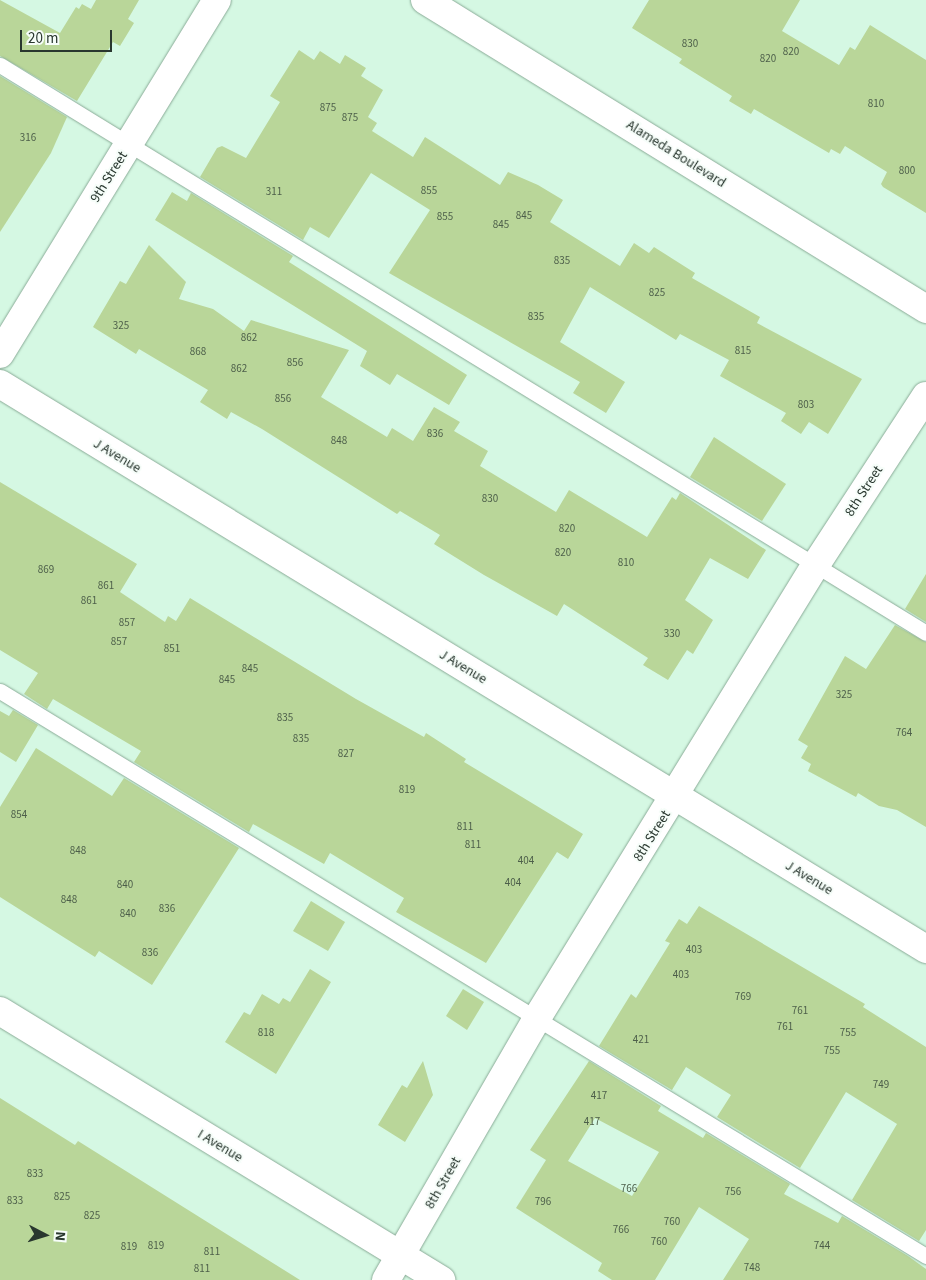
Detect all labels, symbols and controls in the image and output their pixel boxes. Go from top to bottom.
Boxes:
scale bar [22,20,115,52]
text: 20 m [28,28,58,49]
house number: 830 [682,37,698,51]
house number: 820 [783,45,799,59]
house number: 820 [760,52,776,66]
house number: 810 [868,97,884,111]
house number: 875 [320,101,336,115]
house number: 875 [342,111,358,125]
street label: Alameda Boulevard [623,117,729,191]
house number: 316 [20,131,36,145]
street label: 9th Street [87,148,131,206]
house number: 800 [899,164,915,178]
house number: 855 [421,184,437,198]
house number: 311 [266,185,282,199]
house number: 845 [516,209,532,223]
house number: 855 [437,210,453,224]
house number: 845 [493,218,509,232]
house number: 835 [554,254,570,268]
house number: 825 [649,286,665,300]
house number: 835 [528,310,544,324]
house number: 325 [113,319,129,333]
house number: 862 [241,331,257,345]
house number: 815 [735,344,751,358]
house number: 868 [190,345,206,359]
house number: 856 [287,356,303,370]
house number: 862 [231,362,247,376]
house number: 856 [275,392,291,406]
house number: 803 [798,398,814,412]
house number: 836 [427,427,443,441]
house number: 848 [331,434,347,448]
street label: J Avenue [90,435,144,477]
street label: 8th Street [841,462,887,520]
house number: 830 [482,492,498,506]
house number: 820 [559,522,575,536]
house number: 820 [555,546,571,560]
house number: 810 [618,556,634,570]
house number: 869 [38,563,54,577]
house number: 861 [98,579,114,593]
house number: 861 [81,594,97,608]
house number: 857 [119,616,135,630]
house number: 330 [664,627,680,641]
house number: 857 [111,635,127,649]
house number: 851 [164,642,180,656]
street label: J Avenue [436,646,490,688]
house number: 845 [242,662,258,676]
house number: 845 [219,673,235,687]
house number: 325 [836,688,852,702]
house number: 835 [277,711,293,725]
house number: 764 [896,726,912,740]
house number: 835 [293,732,309,746]
house number: 827 [338,747,354,761]
house number: 819 [399,783,415,797]
street label: 8th Street [630,807,674,865]
house number: 854 [11,808,27,822]
house number: 811 [457,820,473,834]
house number: 811 [465,838,481,852]
house number: 848 [70,844,86,858]
house number: 404 [518,854,534,868]
street label: J Avenue [782,857,836,899]
house number: 404 [505,876,521,890]
house number: 840 [117,878,133,892]
house number: 848 [61,893,77,907]
house number: 836 [159,902,175,916]
house number: 840 [120,907,136,921]
house number: 403 [686,943,702,957]
house number: 836 [142,946,158,960]
house number: 403 [673,968,689,982]
house number: 769 [735,990,751,1004]
house number: 761 [792,1004,808,1018]
house number: 761 [777,1020,793,1034]
house number: 818 [258,1026,274,1040]
house number: 755 [840,1026,856,1040]
house number: 421 [633,1033,649,1047]
house number: 755 [824,1044,840,1058]
house number: 749 [873,1078,889,1092]
house number: 417 [591,1089,607,1103]
house number: 417 [584,1115,600,1129]
street label: I Avenue [194,1126,246,1166]
street label: 8th Street [421,1154,465,1212]
house number: 833 [27,1167,43,1181]
house number: 766 [621,1182,637,1196]
house number: 756 [725,1185,741,1199]
house number: 825 [54,1190,70,1204]
house number: 833 [7,1194,23,1208]
house number: 796 [535,1195,551,1209]
house number: 825 [84,1209,100,1223]
north arrow [20,1210,70,1260]
house number: 760 [664,1215,680,1229]
house number: 766 [613,1223,629,1237]
text: N [50,1231,70,1242]
house number: 760 [651,1235,667,1249]
house number: 819 [148,1239,164,1253]
house number: 744 [814,1239,830,1253]
house number: 819 [121,1240,137,1254]
house number: 811 [204,1245,220,1259]
house number: 748 [744,1261,760,1275]
house number: 811 [194,1262,210,1276]

